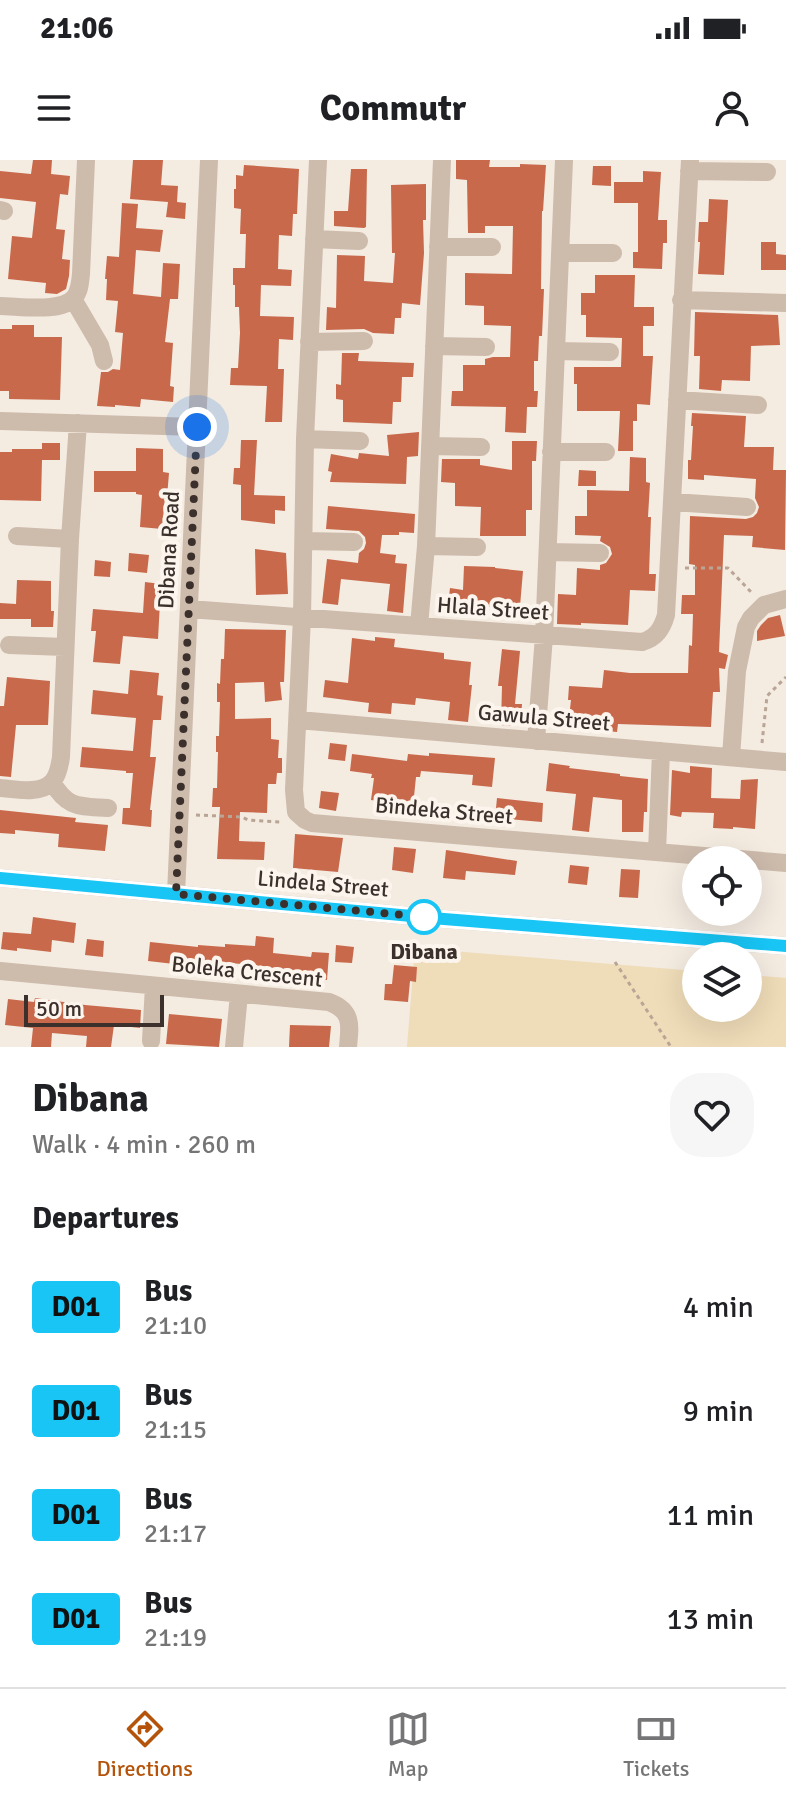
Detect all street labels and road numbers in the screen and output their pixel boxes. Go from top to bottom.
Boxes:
street label: Dibana Road [152,490,185,610]
street label: Hlala Street [436,591,550,626]
street label: Gawula Street [477,698,612,737]
street label: Bindeka Street [374,791,514,830]
street label: Lindela Street [256,864,390,903]
street label: Boleka Crescent [170,950,324,993]

